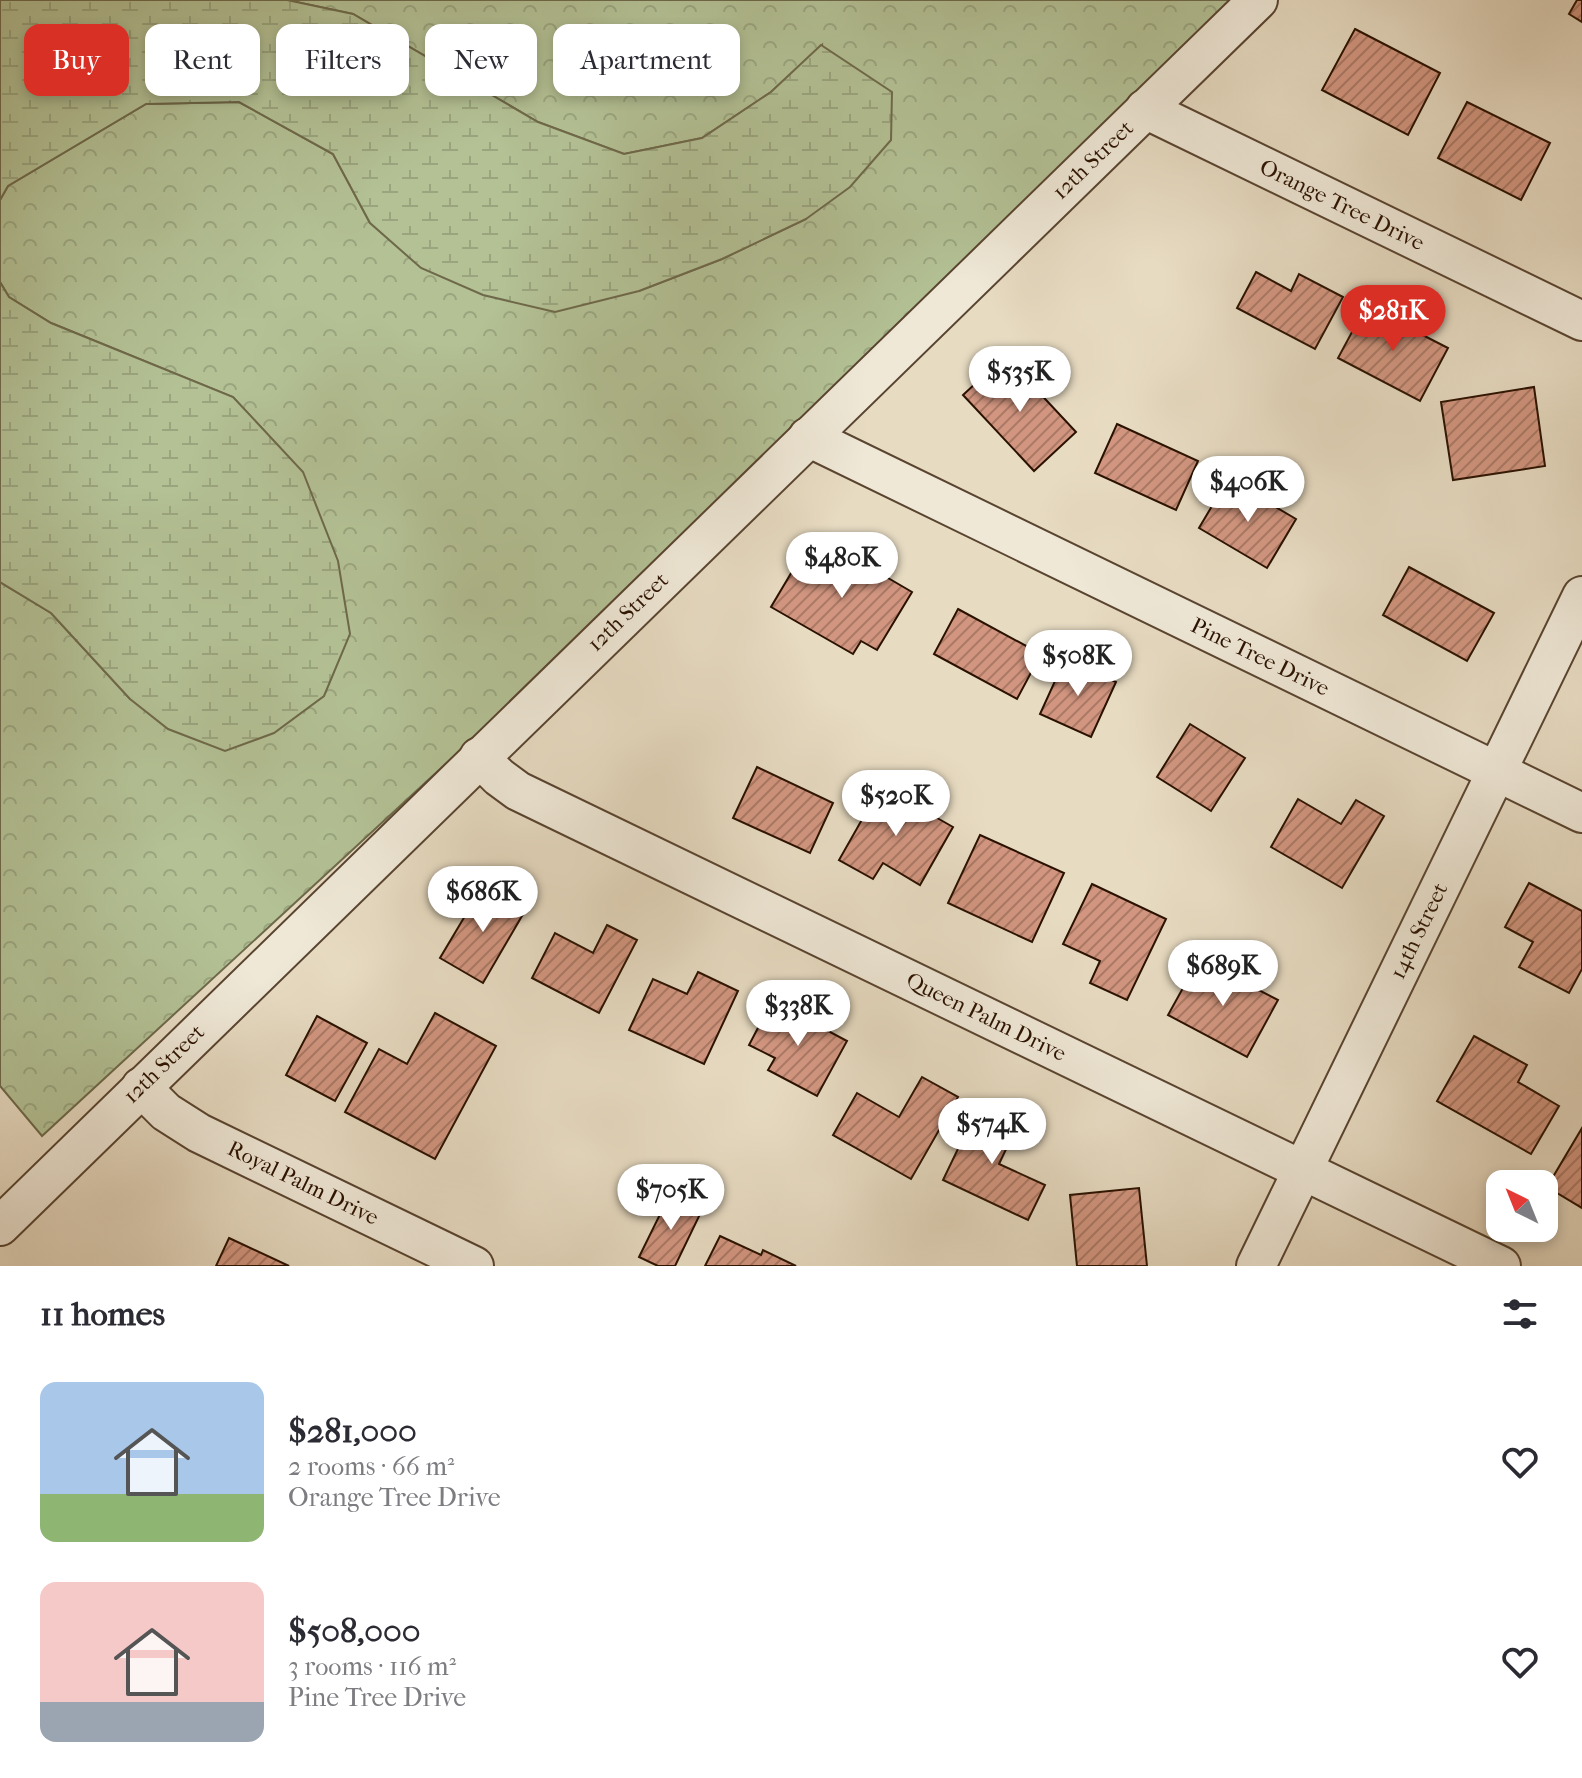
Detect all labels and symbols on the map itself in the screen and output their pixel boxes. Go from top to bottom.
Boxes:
street label: 12th Street [1047,115,1139,205]
street label: Orange Tree Drive [1255,154,1429,256]
pin: $281K [1337,285,1449,353]
pin: $535K [964,346,1076,414]
pin: $406K [1192,456,1304,524]
pin: $480K [786,532,898,600]
street label: 12th Street [582,567,674,657]
street label: Pine Tree Drive [1187,612,1334,702]
pin: $508K [1022,630,1134,698]
pin: $520K [840,770,952,838]
pin: $686K [427,866,539,934]
street label: 14th Street [1385,879,1454,983]
pin: $689K [1167,940,1279,1008]
street label: Queen Palm Drive [902,967,1070,1067]
pin: $338K [742,980,854,1048]
street label: 12th Street [118,1019,210,1109]
pin: $574K [936,1098,1048,1166]
street label: Royal Palm Drive [223,1135,383,1231]
pin: $705K [615,1164,727,1232]
north arrow [1486,1170,1558,1242]

